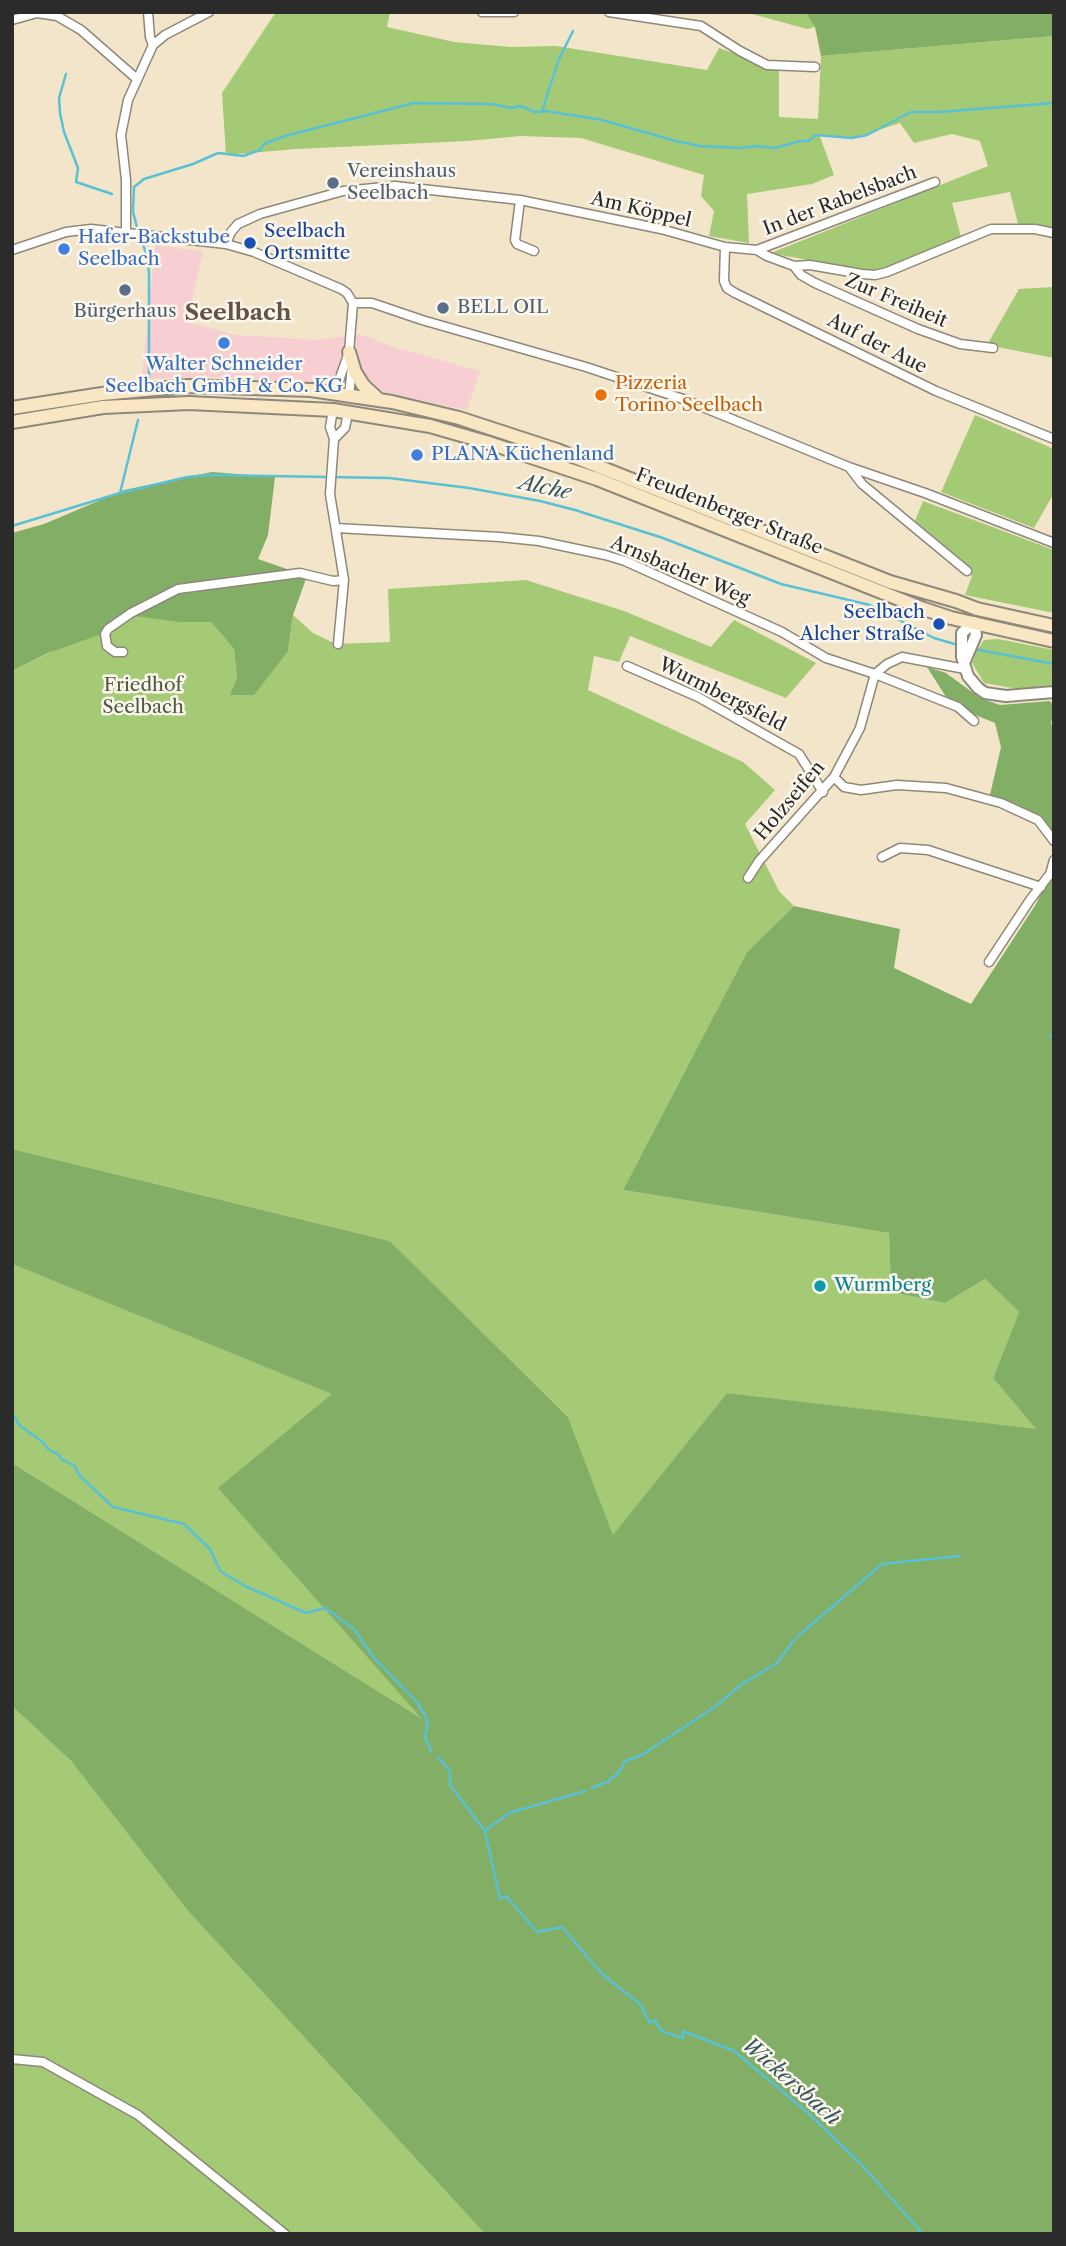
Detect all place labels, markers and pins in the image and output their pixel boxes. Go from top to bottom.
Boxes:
place label: Vereinshaus Seelbach [347,161,456,205]
marker: Vereinshaus Seelbach [325,175,341,191]
place label: Seelbach Ortsmitte [264,221,350,265]
place label: Hafer-Backstube Seelbach [78,227,230,271]
marker: Seelbach Ortsmitte [242,235,258,251]
marker: Hafer-Backstube Seelbach [56,241,72,257]
marker: Bürgerhaus [117,282,133,298]
place label: BELL OIL [457,297,548,319]
marker: BELL OIL [435,300,451,316]
place label: Bürgerhaus [73,301,177,323]
marker: Walter Schneider Seelbach GmbH & Co. KG [216,335,232,351]
place label: Walter Schneider Seelbach GmbH & Co. KG [105,354,343,398]
place label: Pizzeria Torino Seelbach [615,373,763,417]
marker: Pizzeria Torino Seelbach [593,387,609,403]
place label: PLANA Küchenland [431,444,614,466]
marker: PLANA Küchenland [409,447,425,463]
place label: Seelbach Alcher Straße [800,602,925,646]
marker: Seelbach Alcher Straße [931,616,947,632]
place label: Wurmberg [834,1275,931,1297]
marker: Wurmberg [812,1278,828,1294]

